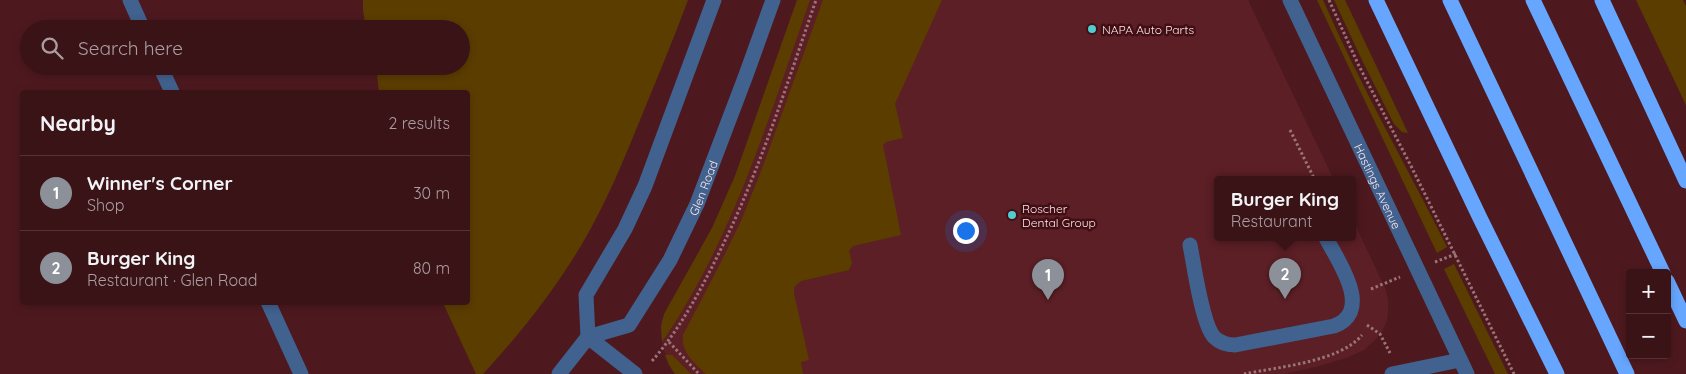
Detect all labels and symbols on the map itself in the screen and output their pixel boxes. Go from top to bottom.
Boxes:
place label: NAPA Auto Parts [1102,22,1195,37]
marker: NAPA Auto Parts [1086,23,1098,35]
street label: Hastings Avenue [1352,141,1405,231]
street label: Glen Road [685,158,720,218]
place label: Roscher Dental Group [1022,201,1096,230]
marker: Roscher Dental Group [1006,209,1018,221]
your location [953,218,979,244]
pin: 2 [1269,258,1301,299]
pin: 1 [1032,259,1064,300]

